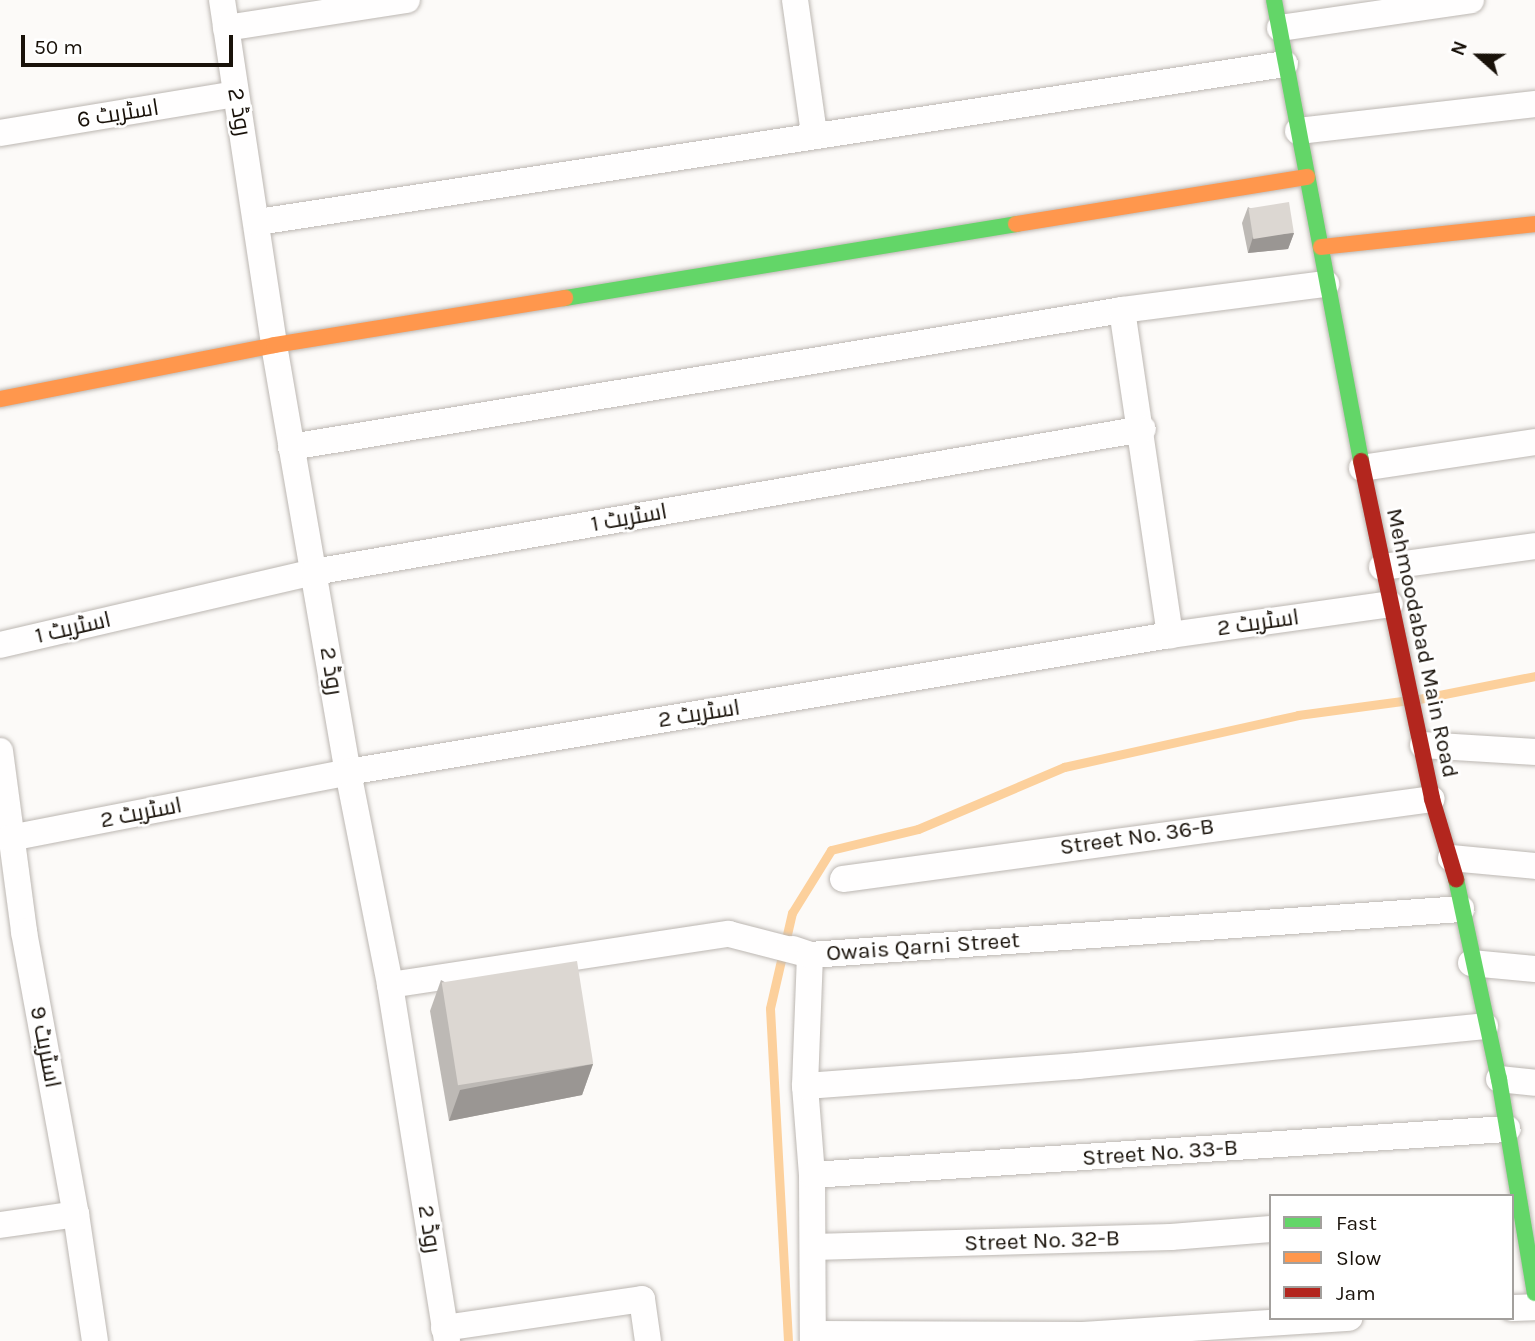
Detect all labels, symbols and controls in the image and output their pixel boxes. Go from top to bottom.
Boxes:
scale bar [24,21,236,65]
north arrow [1444,21,1514,91]
text: 50 m [34,35,83,59]
text: N [1447,38,1472,59]
street label: روڈ 2 [221,86,257,138]
street label: اسٹریٹ 6 [75,94,161,134]
street label: اسٹریٹ 1 [589,498,669,538]
street label: Mehmoodabad Main Road [1380,506,1464,780]
street label: اسٹریٹ 2 [1215,604,1301,642]
street label: اسٹریٹ 1 [32,606,114,650]
street label: روڈ 2 [314,645,348,697]
street label: اسٹریٹ 2 [656,694,742,734]
street label: اسٹریٹ 2 [98,792,184,834]
street label: Street No. 36-B [1058,813,1216,861]
street label: Owais Qarni Street [825,926,1021,968]
street label: اسٹریٹ 9 [24,1004,66,1090]
street label: Street No. 33-B [1081,1134,1239,1172]
legend [1269,1194,1514,1320]
street label: روڈ 2 [412,1203,446,1255]
text: Fast [1336,1211,1377,1235]
street label: Street No. 32-B [964,1224,1120,1258]
text: Slow [1336,1246,1381,1270]
text: Jam [1336,1281,1376,1305]

